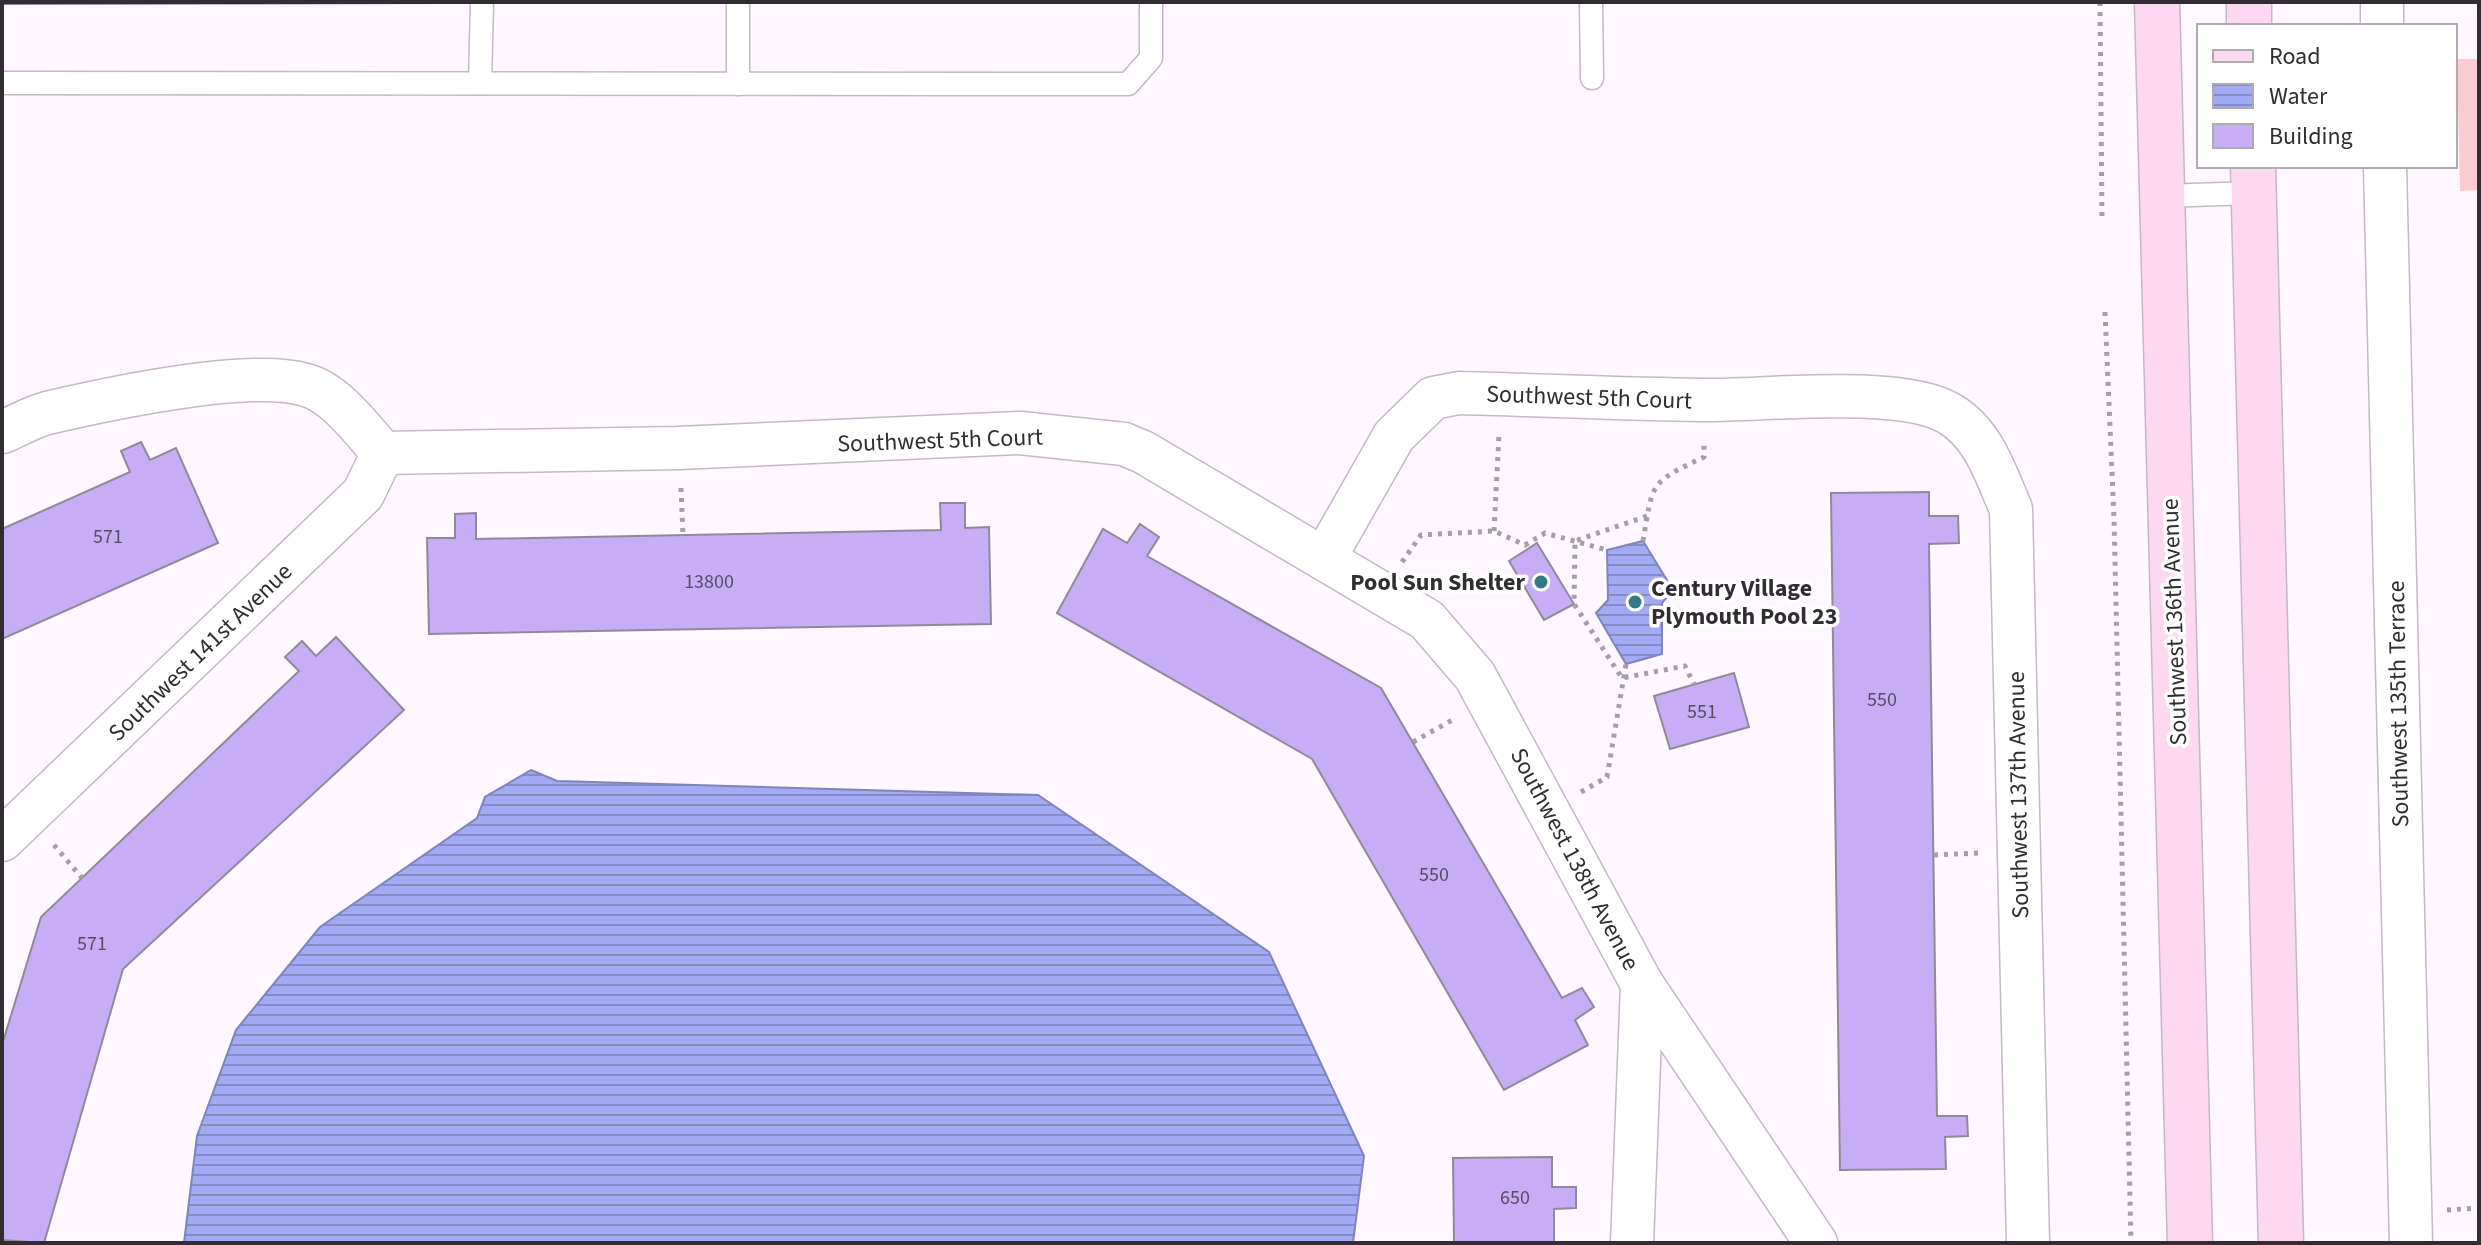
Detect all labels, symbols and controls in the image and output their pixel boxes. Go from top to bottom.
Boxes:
legend [2197,24,2457,168]
text: Road [2269,39,2321,74]
text: Water [2269,79,2328,114]
text: Building [2269,119,2353,154]
street label: Southwest 5th Court [1486,376,1692,419]
street label: Southwest 5th Court [837,419,1043,462]
street label: Southwest 136th Avenue [2153,498,2196,746]
house number: 571 [93,523,123,551]
street label: Southwest 141st Avenue [100,555,300,750]
place label: Pool Sun Shelter [1350,565,1525,600]
house number: 13800 [684,568,734,596]
place label: Century Village Plymouth Pool 23 [1651,571,1837,634]
marker: Pool Sun Shelter [1532,573,1550,591]
street label: Southwest 135th Terrace [2379,580,2418,828]
marker: Century Village Plymouth Pool 23 [1626,593,1644,611]
street label: Southwest 137th Avenue [1999,671,2038,919]
house number: 550 [1867,686,1897,714]
house number: 551 [1687,698,1717,726]
street label: Southwest 138th Avenue [1501,742,1648,977]
house number: 550 [1419,861,1449,889]
house number: 571 [77,930,107,958]
house number: 650 [1500,1184,1530,1212]

